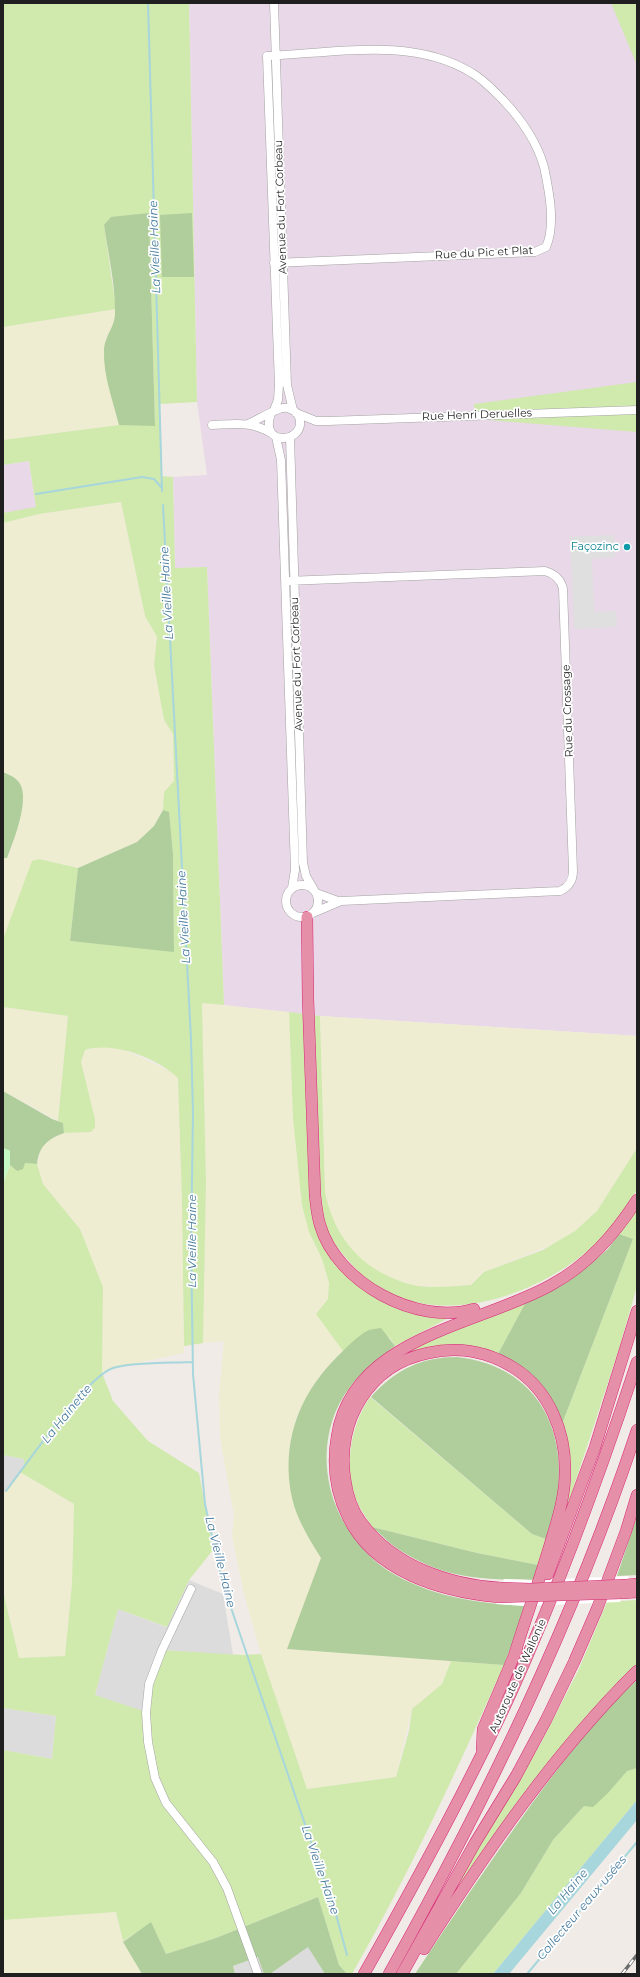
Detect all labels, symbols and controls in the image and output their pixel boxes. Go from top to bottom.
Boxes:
street label: Avenue du Fort Corbeau [272,140,290,274]
water label: La Vieille Haine [146,200,164,294]
street label: Rue du Pic et Plat [435,244,533,262]
street label: Rue Henri Deruelles [422,406,532,424]
place label: Façozinc [571,540,619,554]
marker: Façozinc [622,542,632,552]
water label: La Vieille Haine [157,546,177,640]
street label: Avenue du Fort Corbeau [288,597,306,731]
street label: Rue du Crossage [560,664,576,758]
water label: La Vieille Haine [174,870,194,964]
water label: La Vieille Haine [185,1194,199,1288]
water label: La Hainette [39,1382,95,1446]
water label: La Vieille Haine [202,1515,238,1609]
street label: Autoroute de Wallonie [487,1617,549,1735]
water label: La Vieille Haine [298,1823,342,1917]
water label: Collecteur eaux usées [534,1853,630,1963]
water label: La Haine [545,1866,591,1918]

